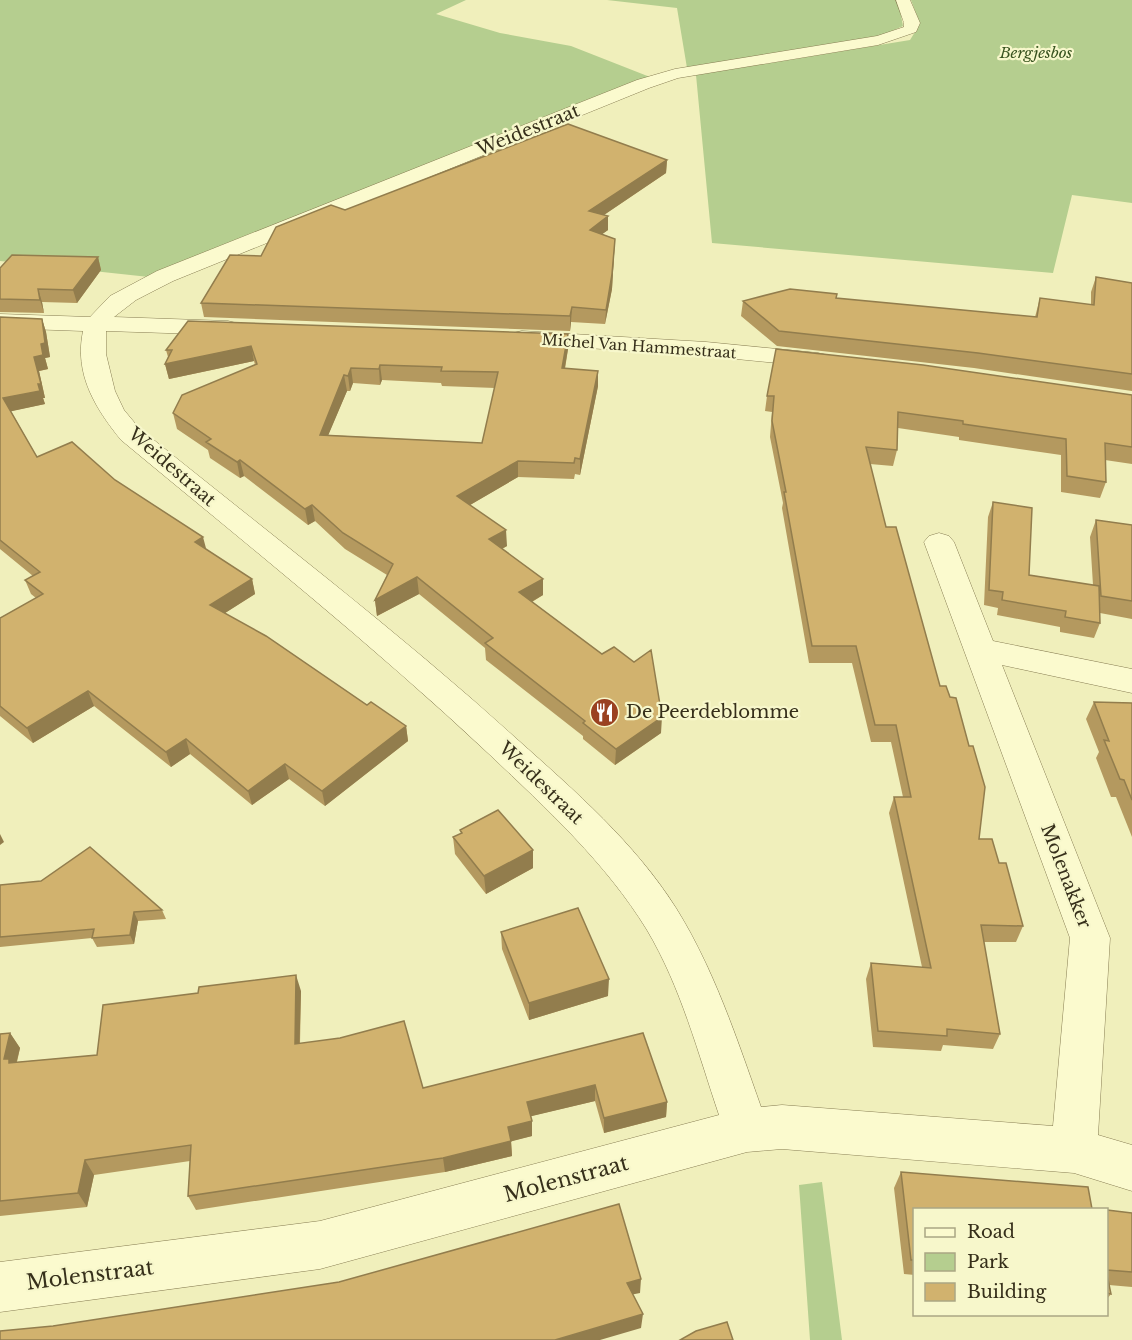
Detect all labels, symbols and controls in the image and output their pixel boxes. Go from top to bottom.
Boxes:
park label: Bergjesbos [999,43,1073,62]
street label: Weidestraat [472,99,583,161]
street label: Michel Van Hammestraat [541,330,737,362]
street label: Weidestraat [123,422,220,511]
restaurant icon: De Peerdeblomme [589,696,621,728]
place label: De Peerdeblomme [626,701,799,723]
street label: Weidestraat [493,737,588,829]
street label: Molenakker [1036,821,1096,932]
street label: Molenstraat [501,1150,631,1208]
legend [913,1208,1108,1316]
text: Road [967,1221,1015,1243]
text: Park [967,1251,1009,1273]
street label: Molenstraat [25,1254,155,1296]
text: Building [967,1281,1046,1303]

